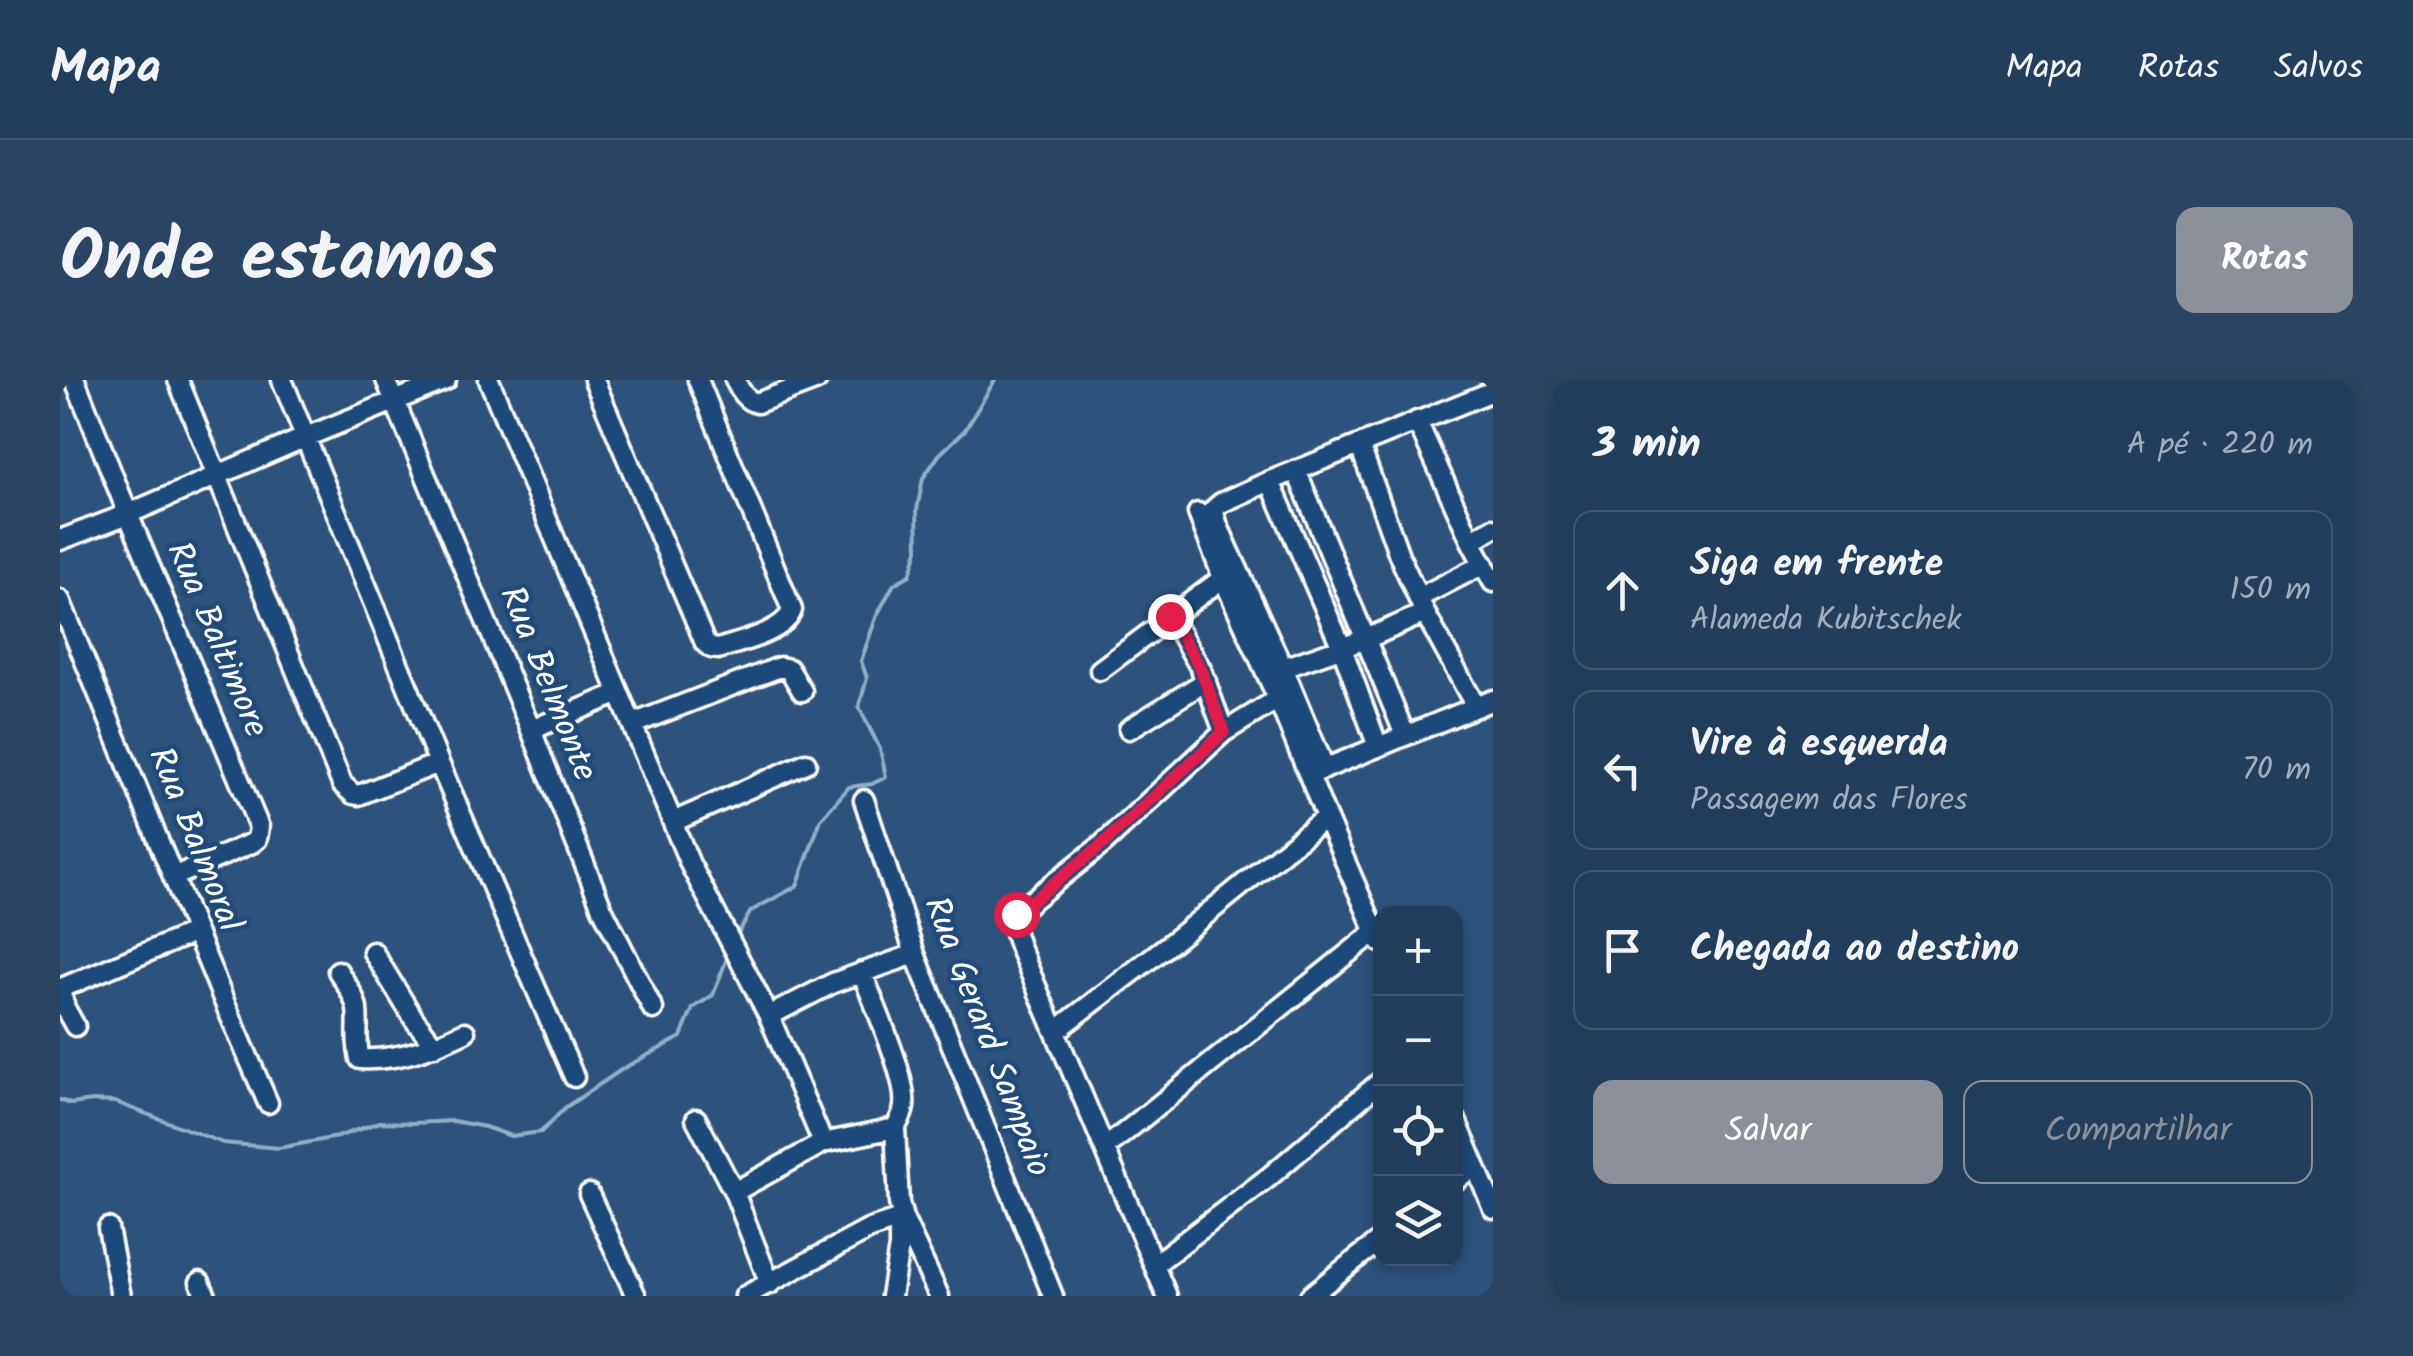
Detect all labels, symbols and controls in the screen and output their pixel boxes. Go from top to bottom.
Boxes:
text: Mapa [50,31,161,107]
text: Mapa [2006,41,2083,97]
text: Rotas [2138,41,2219,97]
text: Salvos [2274,41,2363,97]
text: Onde estamos [60,205,497,316]
button: Rotas [2176,207,2353,313]
text: 3 min [1593,412,1701,479]
text: A pé · 220 m [2127,420,2313,471]
street label: Rua Baltimore [150,533,282,747]
text: Siga em frente [1690,535,1943,595]
icon: ahead [1595,563,1650,618]
text: 150 m [2229,565,2311,616]
street label: Rua Belmonte [482,578,612,790]
route end [1148,594,1194,640]
text: Alameda Kubitschek [1690,595,1962,646]
text: Vire à esquerda [1690,715,1948,775]
street label: Rua Balmoral [131,739,257,941]
icon: left [1595,743,1650,798]
text: 70 m [2242,745,2311,796]
text: Passagem das Flores [1690,775,1968,826]
street label: Rua Gerard Sampaio [907,889,1065,1185]
route start [994,892,1040,938]
map controls [1373,906,1463,1266]
button: + [1373,906,1463,996]
text: Chegada ao destino [1690,920,2019,980]
icon: arrive [1595,923,1650,978]
button: − [1373,996,1463,1086]
button: Salvar [1593,1080,1943,1184]
button: Compartilhar [1963,1080,2313,1184]
button: locate [1373,1086,1463,1176]
button: layers [1373,1176,1463,1266]

